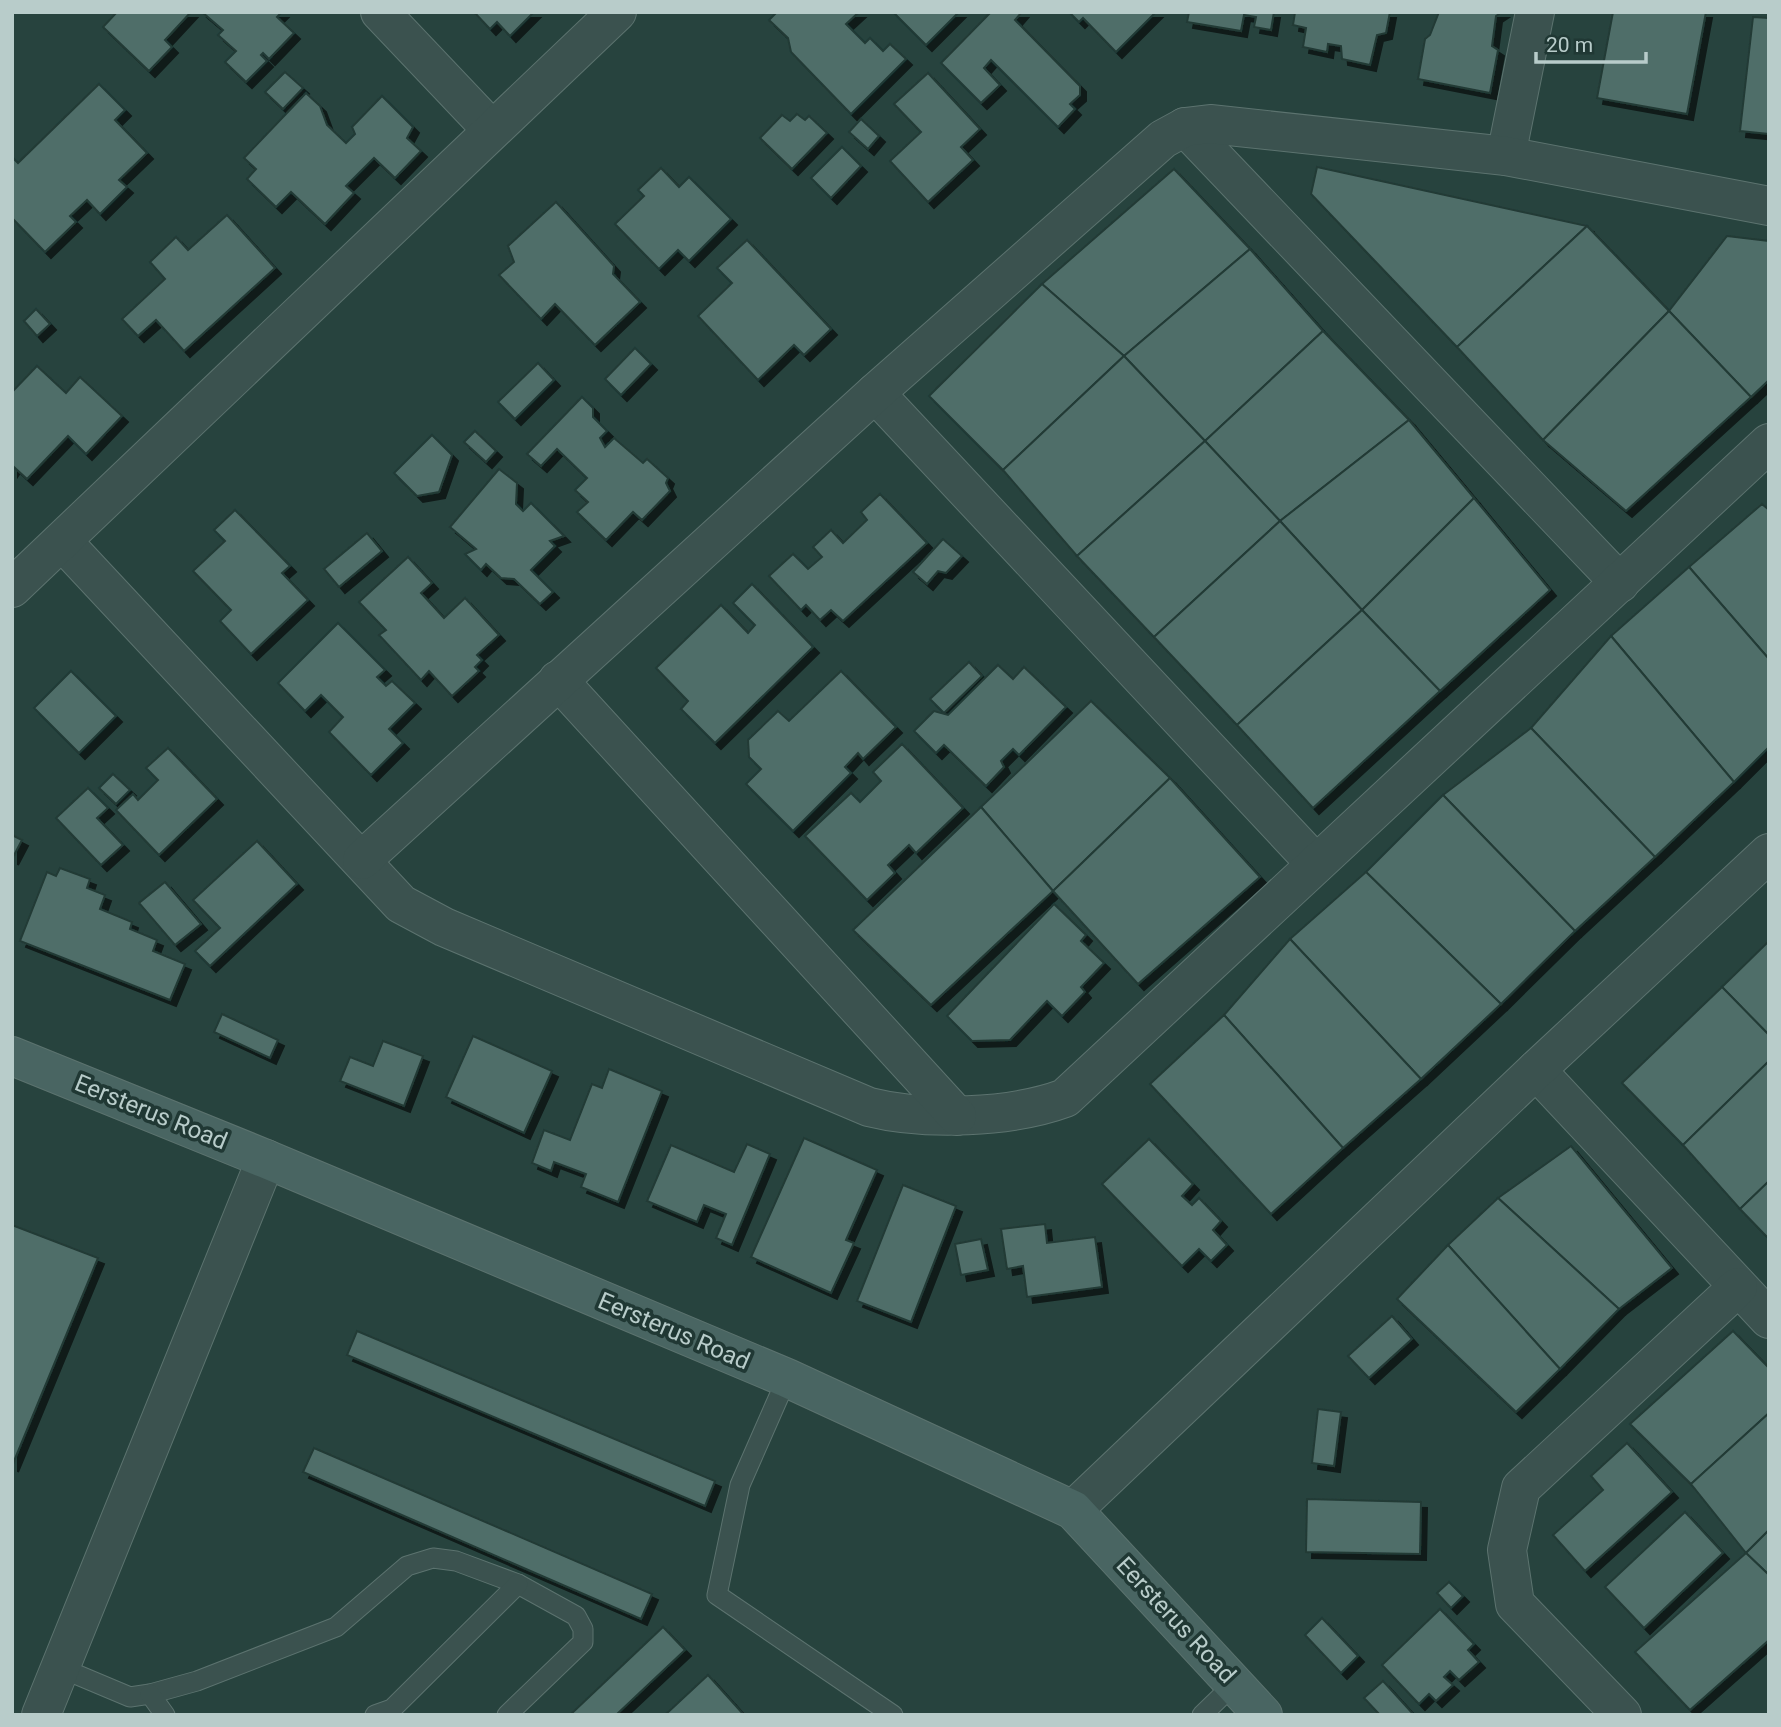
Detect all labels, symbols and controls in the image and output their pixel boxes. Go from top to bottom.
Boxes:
scale bar [1536,21,1646,65]
text: 20 m [1546,33,1593,57]
street label: Eersterus Road [71,1069,231,1155]
street label: Eersterus Road [594,1286,754,1376]
street label: Eersterus Road [1111,1551,1241,1689]

